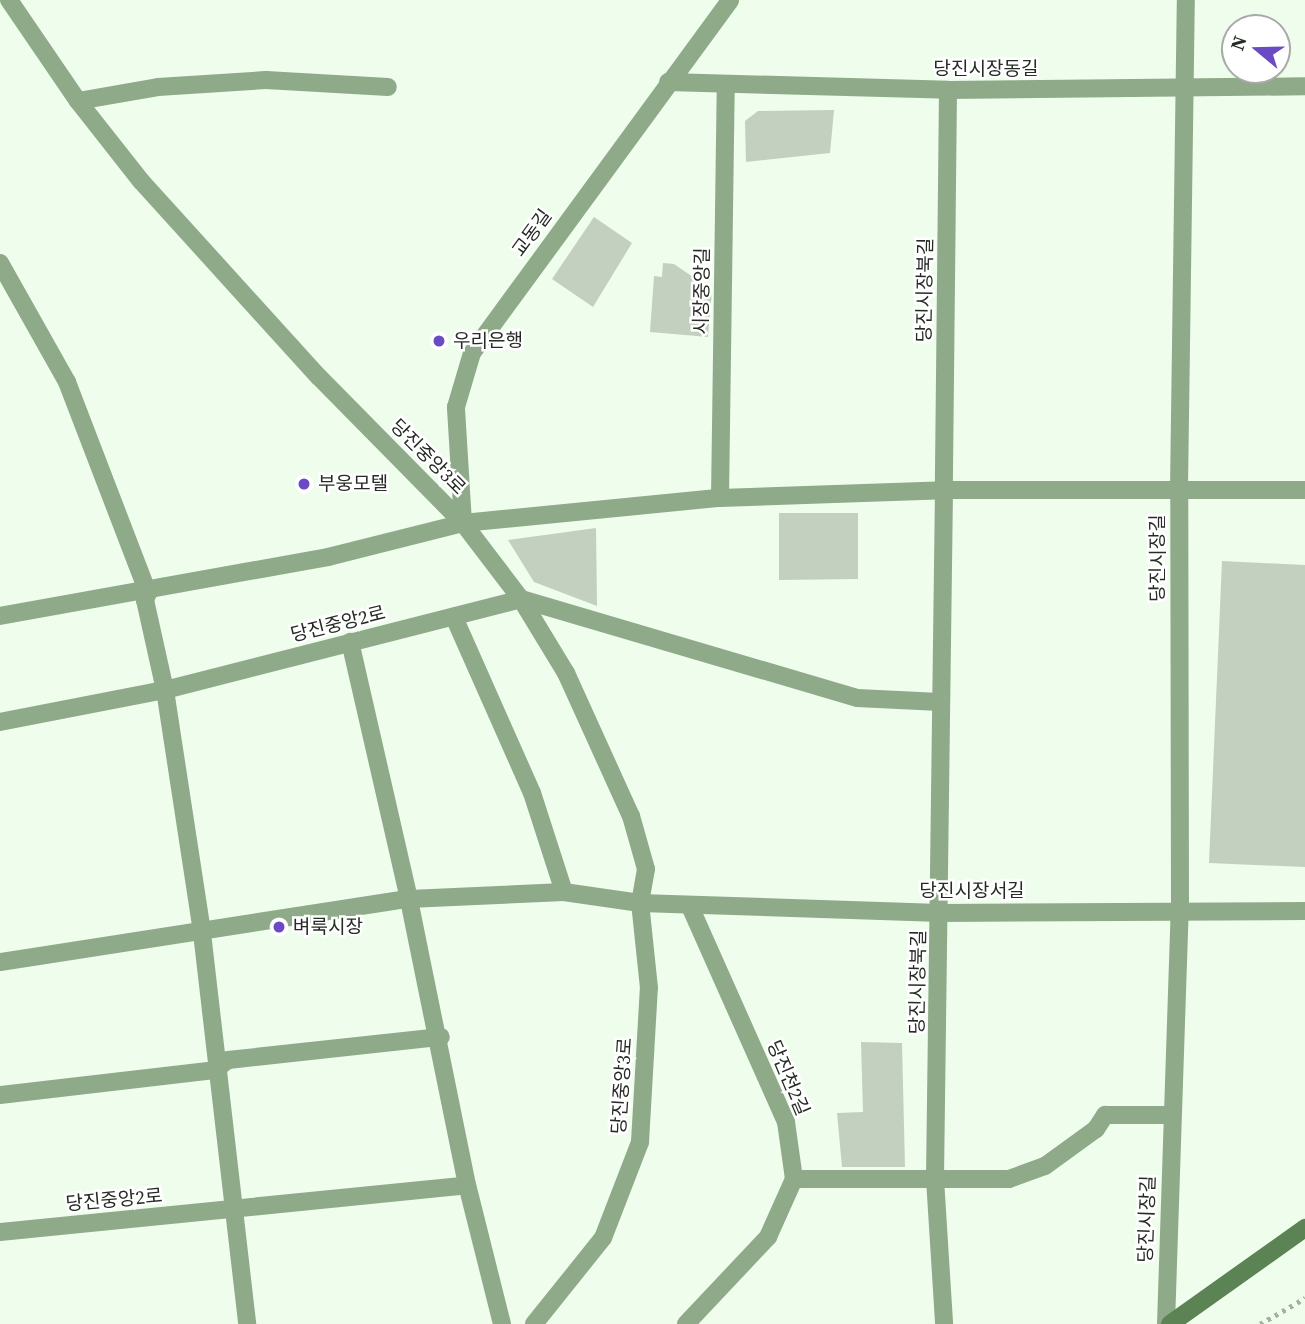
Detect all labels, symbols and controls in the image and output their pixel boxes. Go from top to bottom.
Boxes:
north arrow [1221,14,1291,84]
text: N [1223,32,1253,54]
street label: 당진시장동길 [934,58,1038,80]
street label: 교동길 [507,205,557,261]
street label: 당진시장북길 [913,237,937,343]
street label: 시장중앙길 [690,247,714,335]
place label: 우리은행 [453,330,523,352]
marker: 우리은행 [431,333,447,349]
street label: 당진중앙3로 [386,415,470,499]
place label: 부웅모텔 [318,473,388,495]
marker: 부웅모텔 [296,476,312,492]
street label: 당진시장길 [1147,514,1169,602]
street label: 당진중앙2로 [288,601,388,647]
street label: 당진시장서길 [920,880,1024,902]
place label: 벼룩시장 [293,916,363,938]
marker: 벼룩시장 [271,919,287,935]
street label: 당진시장북길 [906,929,930,1035]
street label: 당진중앙3로 [607,1037,637,1135]
street label: 당진천2길 [762,1037,814,1119]
street label: 당진시장길 [1134,1175,1160,1263]
street label: 당진중앙2로 [65,1184,163,1216]

